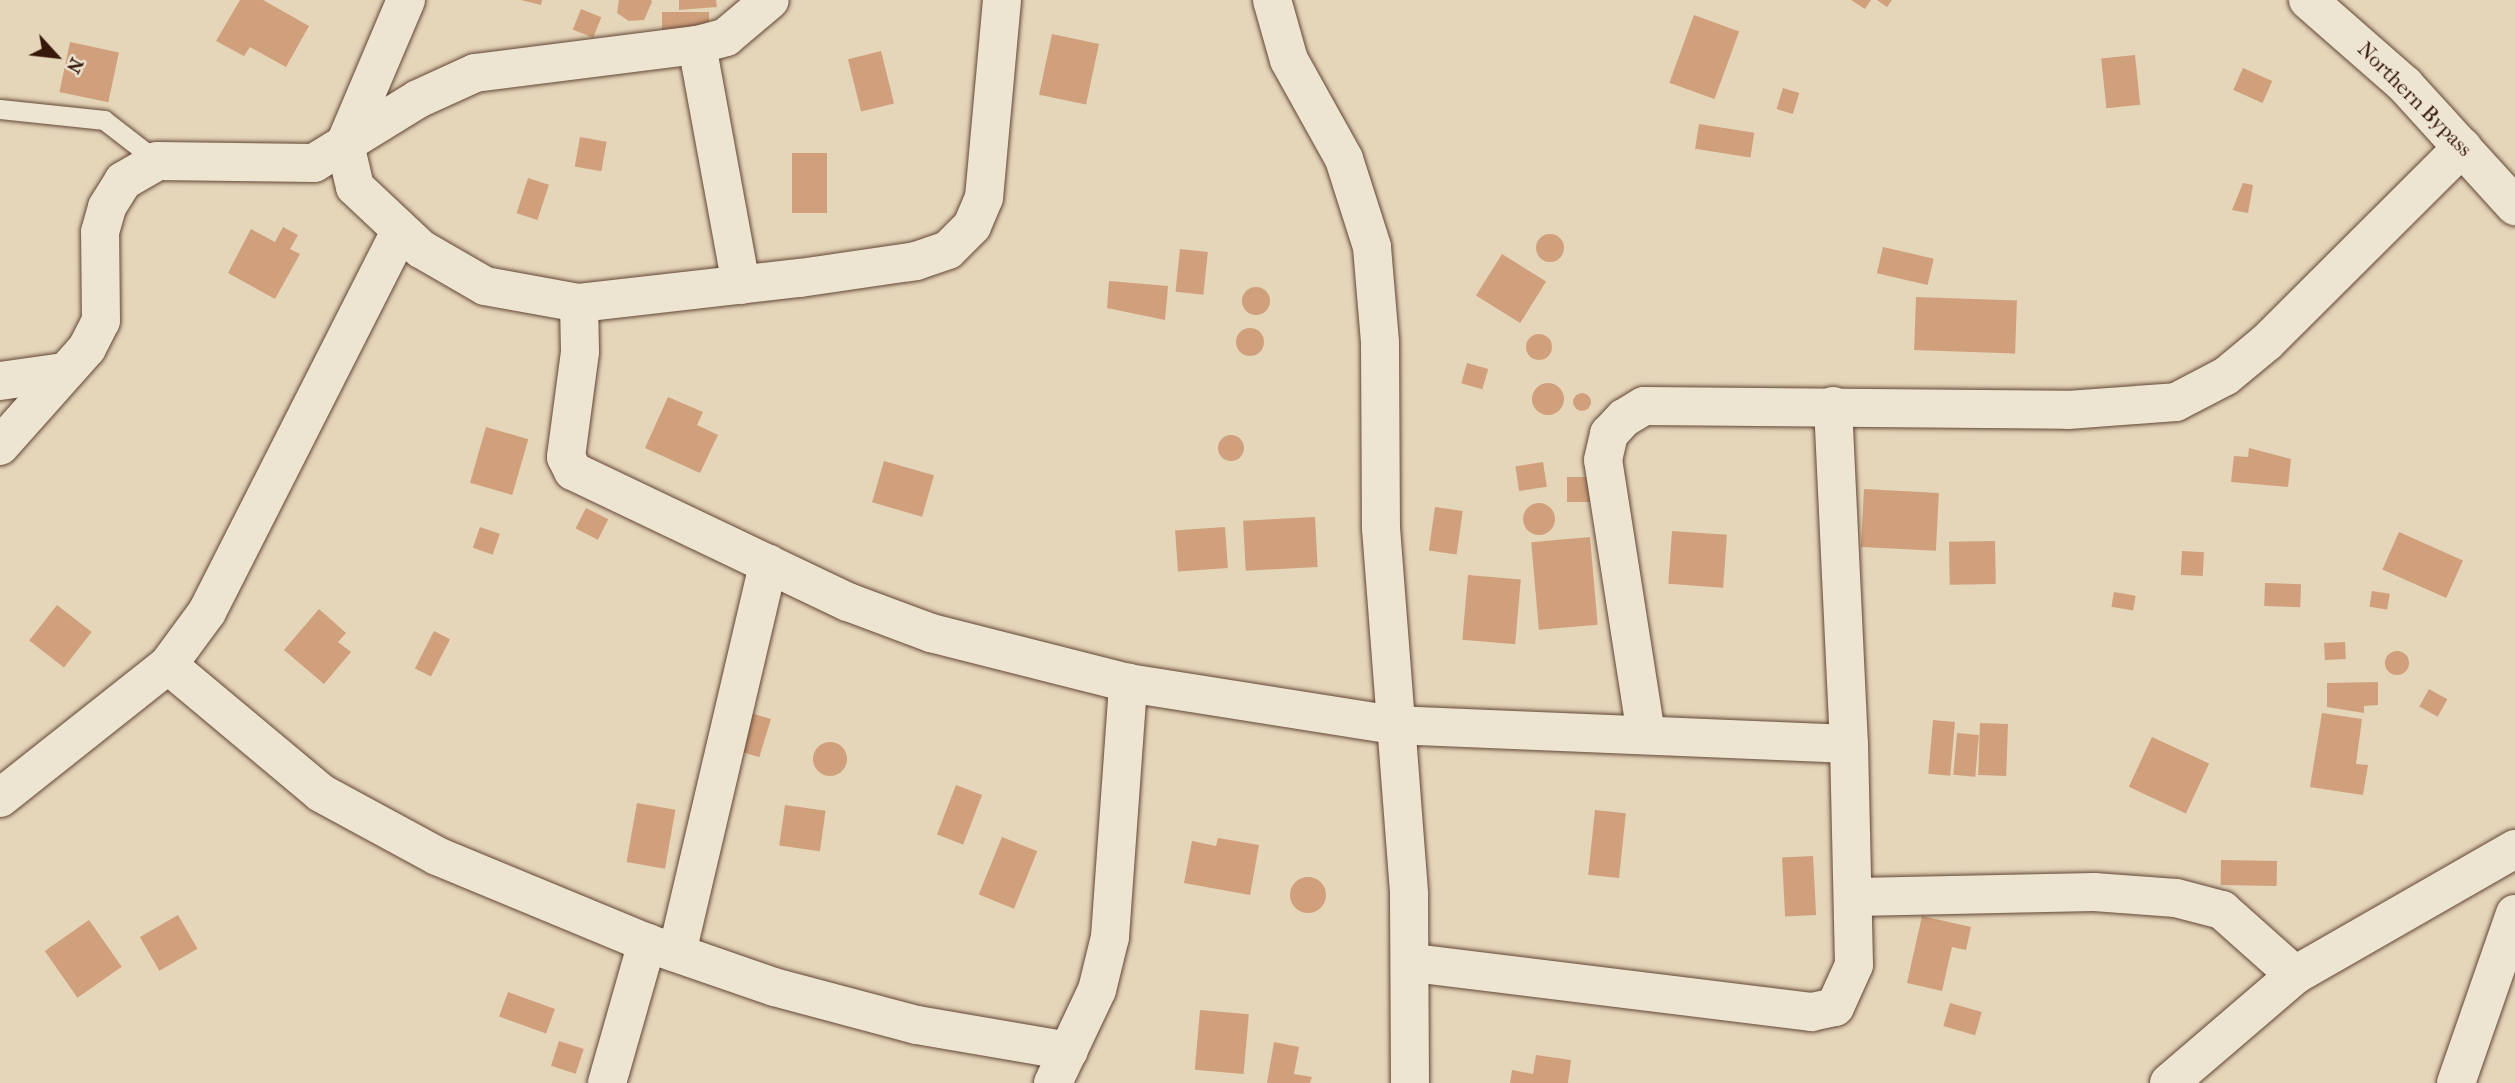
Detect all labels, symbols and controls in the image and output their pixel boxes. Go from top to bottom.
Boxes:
north arrow [21,21,91,91]
street label: Northern Bypass [2352,36,2478,162]
text: N [62,54,88,77]

